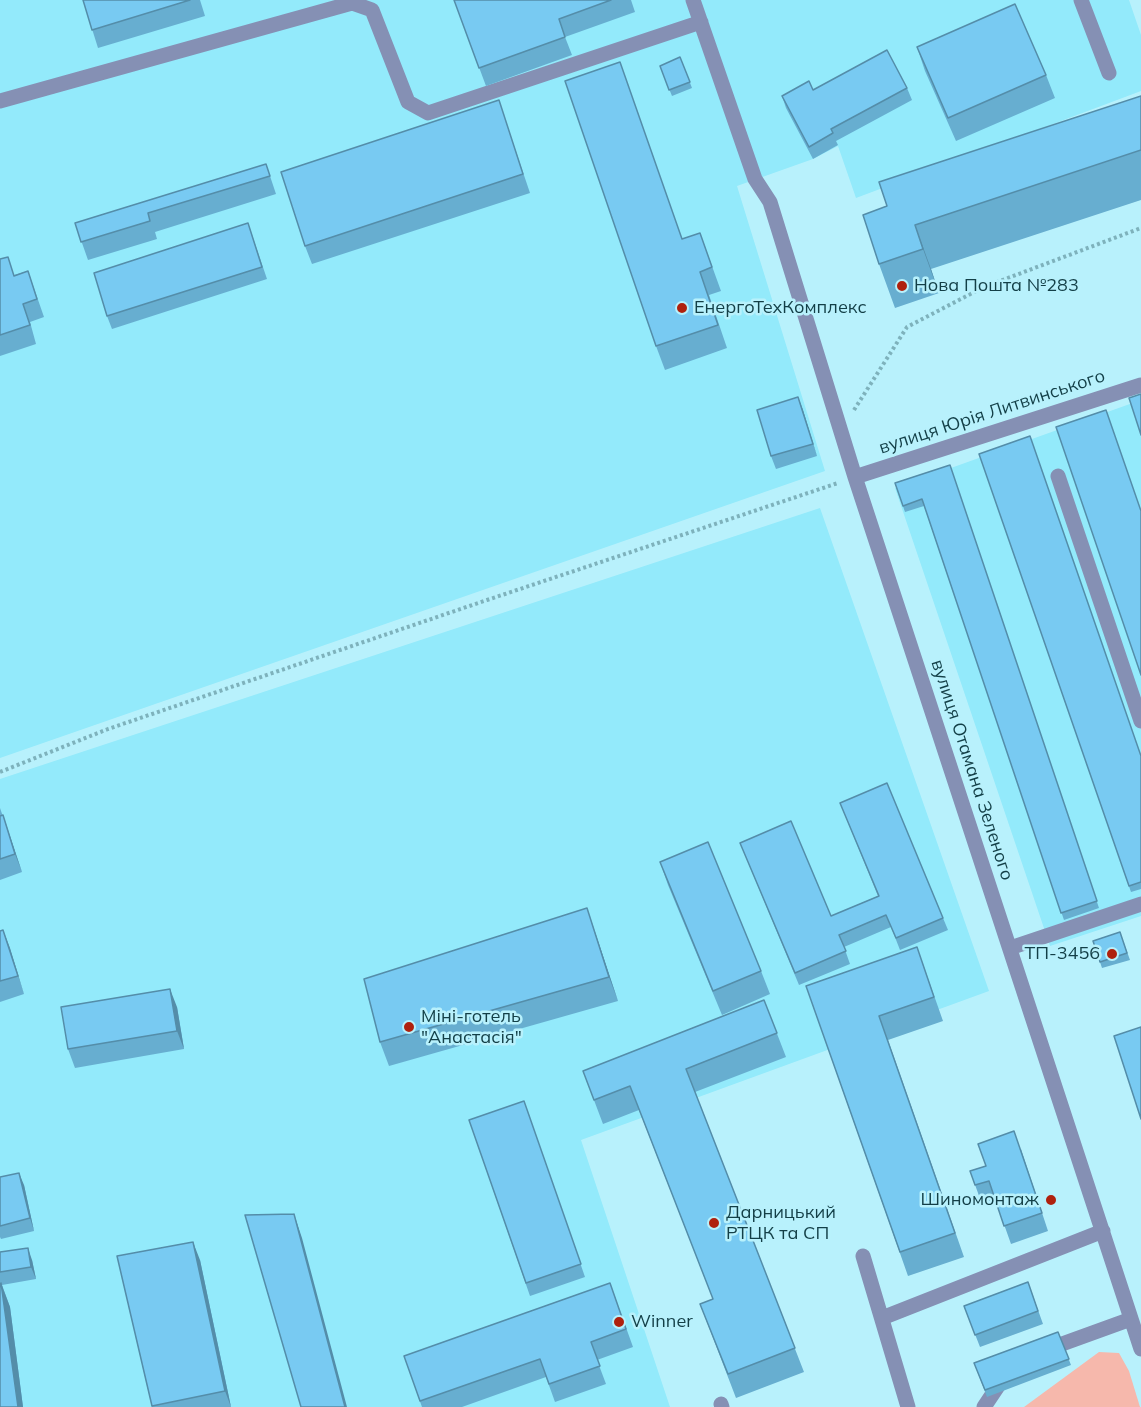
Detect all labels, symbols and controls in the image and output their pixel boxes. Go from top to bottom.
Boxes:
place label: Нова Пошта №283 [914,275,1079,297]
marker: Нова Пошта №283 [895,279,909,293]
place label: ЕнергоТехКомплекс [694,297,867,319]
marker: ЕнергоТехКомплекс [675,301,689,315]
street label: вулиця Юрія Литвинського [876,365,1108,459]
street label: вулиця Отамана Зеленого [926,657,1018,883]
place label: ТП-3456 [1024,943,1100,965]
marker: ТП-3456 [1105,947,1119,961]
place label: Міні-готель "Анастасія" [421,1006,522,1048]
marker: Міні-готель "Анастасія" [402,1020,416,1034]
place label: Шиномонтаж [921,1189,1039,1211]
marker: Шиномонтаж [1044,1193,1058,1207]
place label: Дарницький РТЦК та СП [726,1202,836,1244]
marker: Дарницький РТЦК та СП [707,1216,721,1230]
place label: Winner [631,1311,693,1333]
marker: Winner [612,1315,626,1329]

